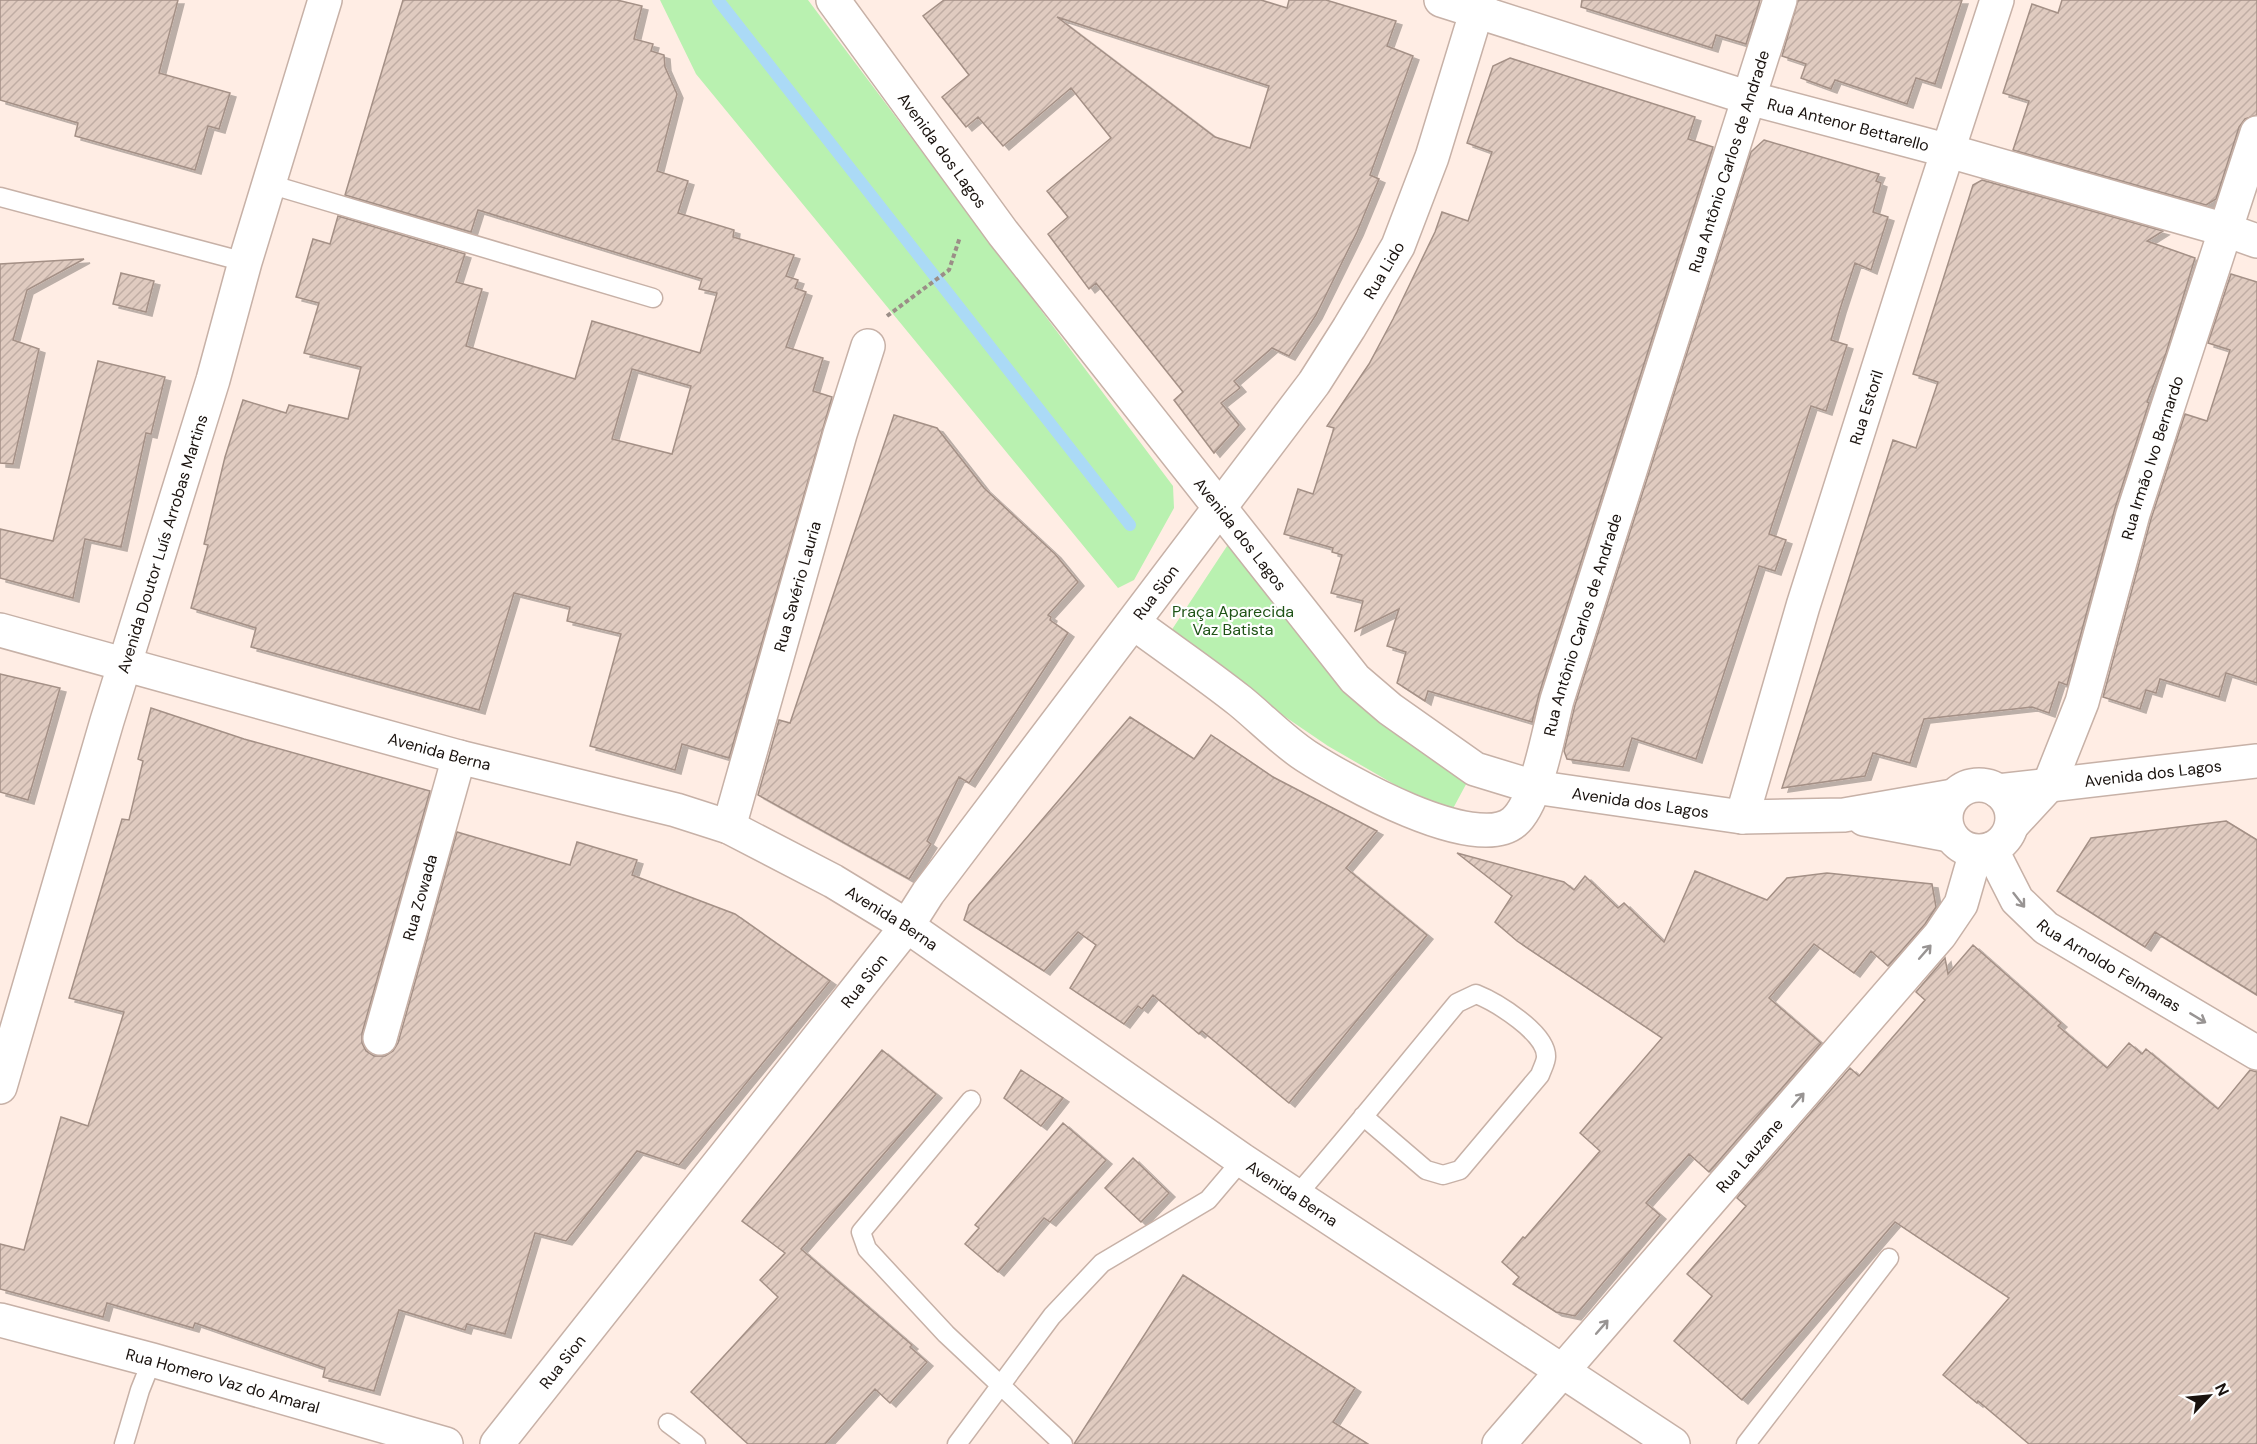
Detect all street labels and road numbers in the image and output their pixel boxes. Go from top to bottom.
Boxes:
street label: Rua Antônio Carlos de Andrade [1684,48,1774,275]
street label: Avenida dos Lagos [893,89,991,213]
street label: Rua Antenor Bettarello [1765,93,1931,156]
street label: Rua Lido [1359,238,1409,303]
street label: Rua Estoril [1845,367,1888,448]
street label: Rua Irmão Ivo Bernardo [2116,373,2188,542]
street label: Avenida Doutor Luís Arrobas Martins [112,412,213,676]
street label: Avenida dos Lagos [1189,474,1291,595]
street label: Rua Antônio Carlos de Andrade [1539,511,1627,738]
street label: Rua Savério Lauria [769,519,826,654]
street label: Rua Sion [1129,561,1184,624]
street label: Avenida Berna [386,728,493,775]
street label: Avenida dos Lagos [2083,755,2223,792]
street label: Avenida dos Lagos [1571,783,1710,823]
street label: Rua Zowada [398,852,442,943]
street label: Avenida Berna [842,881,942,955]
street label: Rua Arnoldo Felmanas [2032,915,2185,1017]
street label: Rua Sion [836,949,892,1012]
street label: Rua Lauzane [1711,1114,1788,1197]
street label: Avenida Berna [1242,1156,1342,1231]
street label: Rua Sion [535,1331,590,1393]
street label: Rua Homero Vaz do Amaral [124,1344,322,1418]

